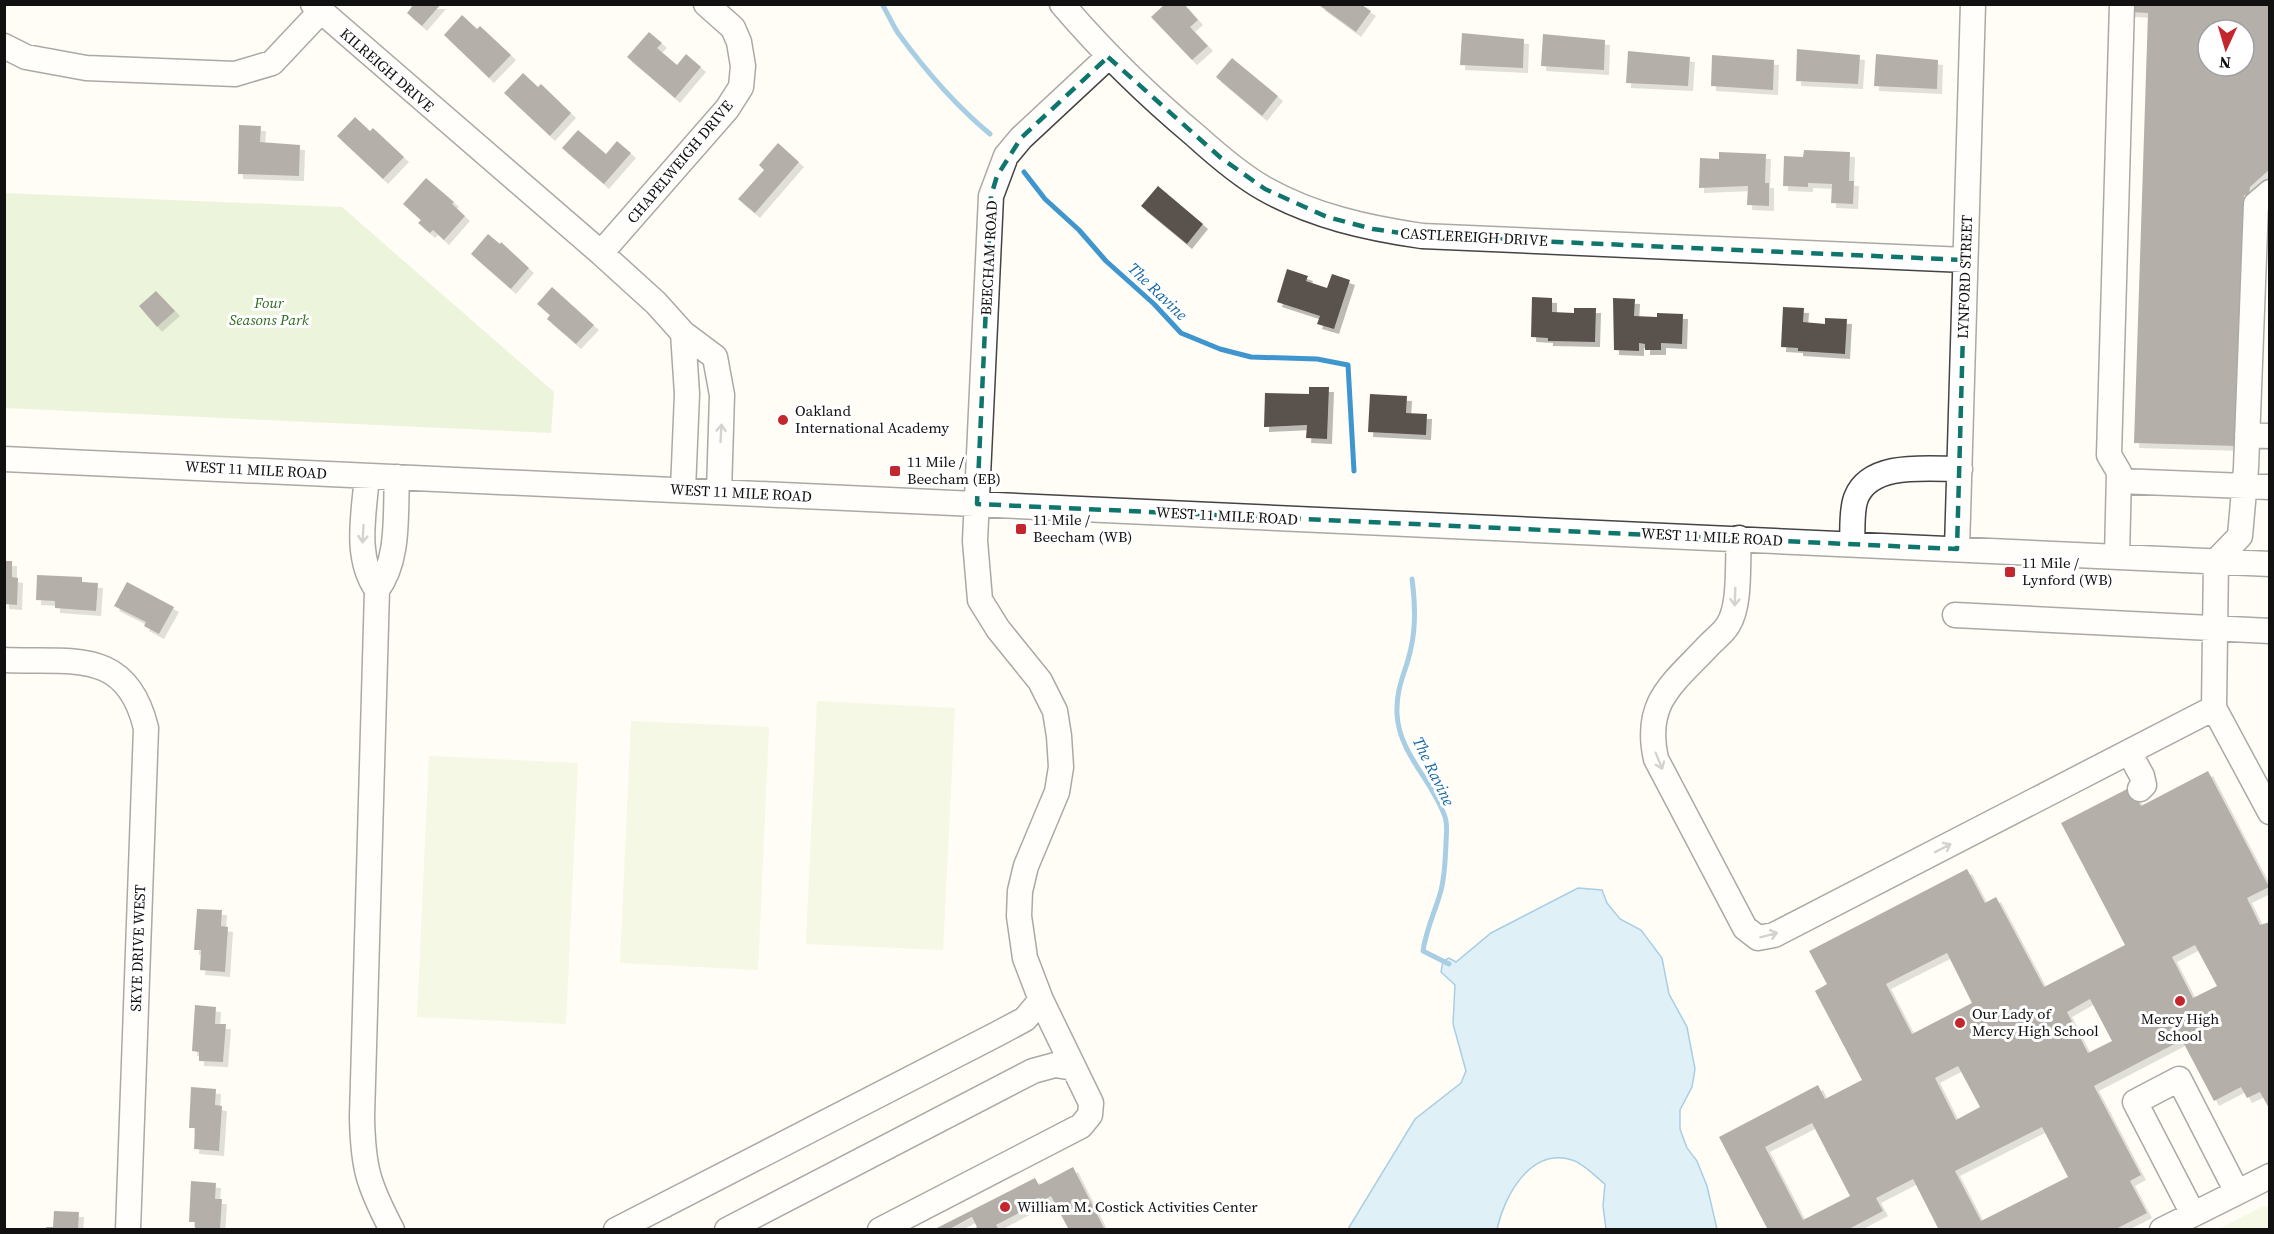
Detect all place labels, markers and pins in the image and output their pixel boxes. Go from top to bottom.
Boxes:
place label: Oakland International Academy [795,400,949,438]
marker: Oakland International Academy [776,413,790,427]
place label: 11 Mile / Beecham (EB) [907,451,1001,489]
marker: 11 Mile / Beecham (EB) [888,464,902,478]
place label: 11 Mile / Beecham (WB) [1033,509,1132,547]
marker: 11 Mile / Beecham (WB) [1014,522,1028,536]
place label: 11 Mile / Lynford (WB) [2022,552,2113,590]
marker: 11 Mile / Lynford (WB) [2003,565,2017,579]
marker: Mercy High School [2173,994,2187,1008]
place label: Our Lady of Mercy High School [1972,1003,2099,1041]
place label: Mercy High School [2141,1008,2219,1046]
marker: Our Lady of Mercy High School [1953,1016,1967,1030]
place label: William M. Costick Activities Center [1017,1196,1258,1217]
marker: William M. Costick Activities Center [998,1200,1012,1214]

